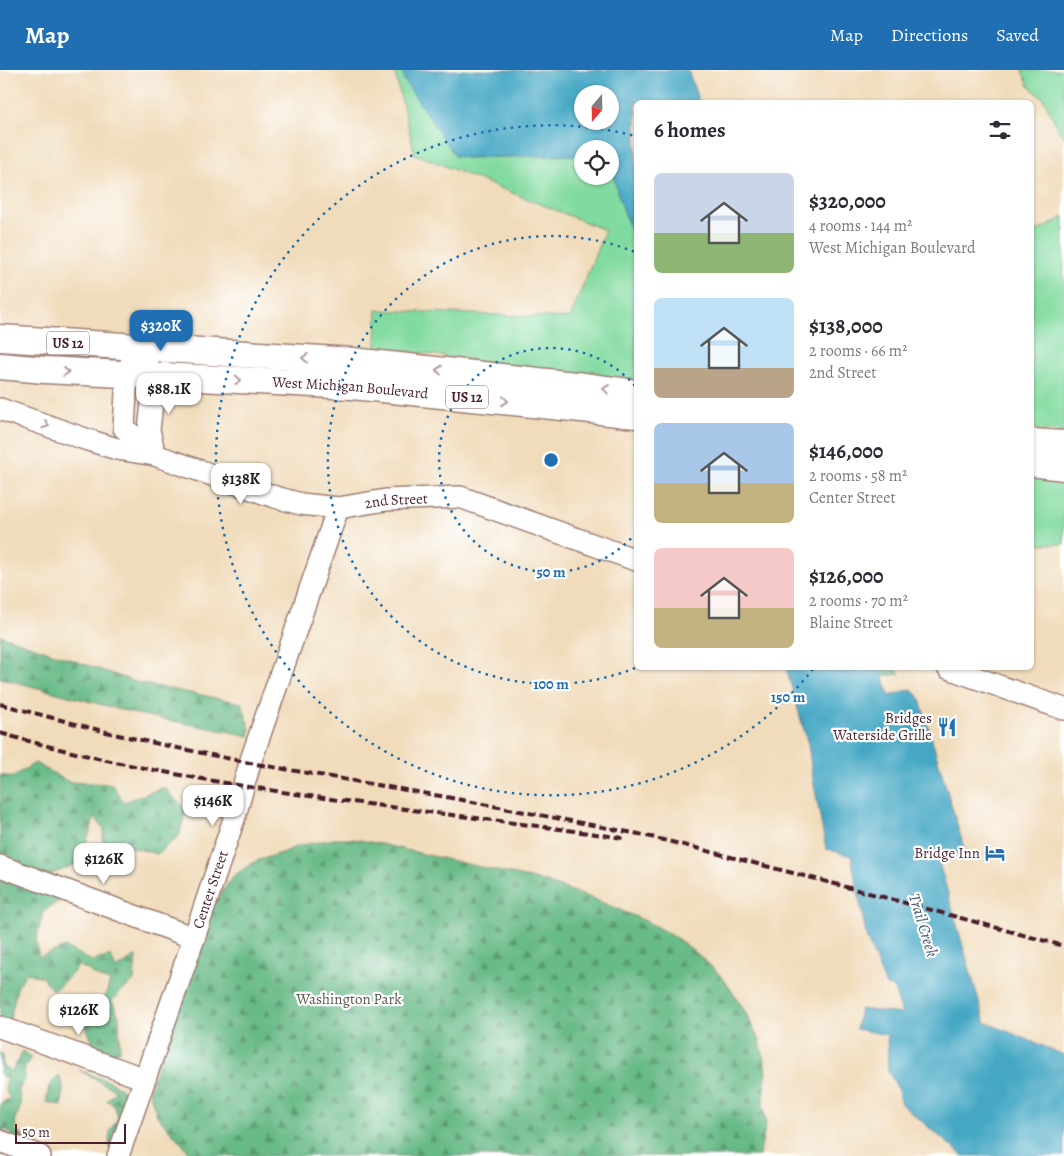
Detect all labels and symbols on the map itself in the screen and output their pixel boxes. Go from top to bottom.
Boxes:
north arrow [574,85,619,130]
pin: $320K [126,310,196,352]
road number: US 12 [47,332,89,354]
one-way arrow [301,352,309,363]
one-way arrow [435,365,443,376]
one-way arrow [62,366,70,377]
pin: $88.1K [128,372,210,415]
street label: West Michigan Boulevard [271,372,430,404]
one-way arrow [235,375,243,386]
one-way arrow [601,384,609,395]
road number: US 12 [446,386,488,408]
one-way arrow [501,395,509,406]
one-way arrow [41,419,50,429]
centre of rings [542,451,560,469]
pin: $138K [206,462,276,505]
street label: 2nd Street [363,488,428,513]
text: 50 m [536,562,566,582]
text: 100 m [533,674,569,694]
text: 150 m [771,687,806,707]
place label: Bridges Waterside Grille [832,708,932,745]
restaurant icon: Bridges Waterside Grille [936,716,958,738]
pin: $146K [178,784,248,827]
pin: $126K [69,842,139,885]
hotel icon: Bridge Inn [984,842,1006,864]
place label: Bridge Inn [914,843,980,863]
street label: Center Street [188,848,233,931]
water label: Trail Creek [903,891,943,960]
park label: Washington Park [295,989,402,1009]
pin: $126K [44,994,114,1036]
scale bar [15,1121,126,1144]

